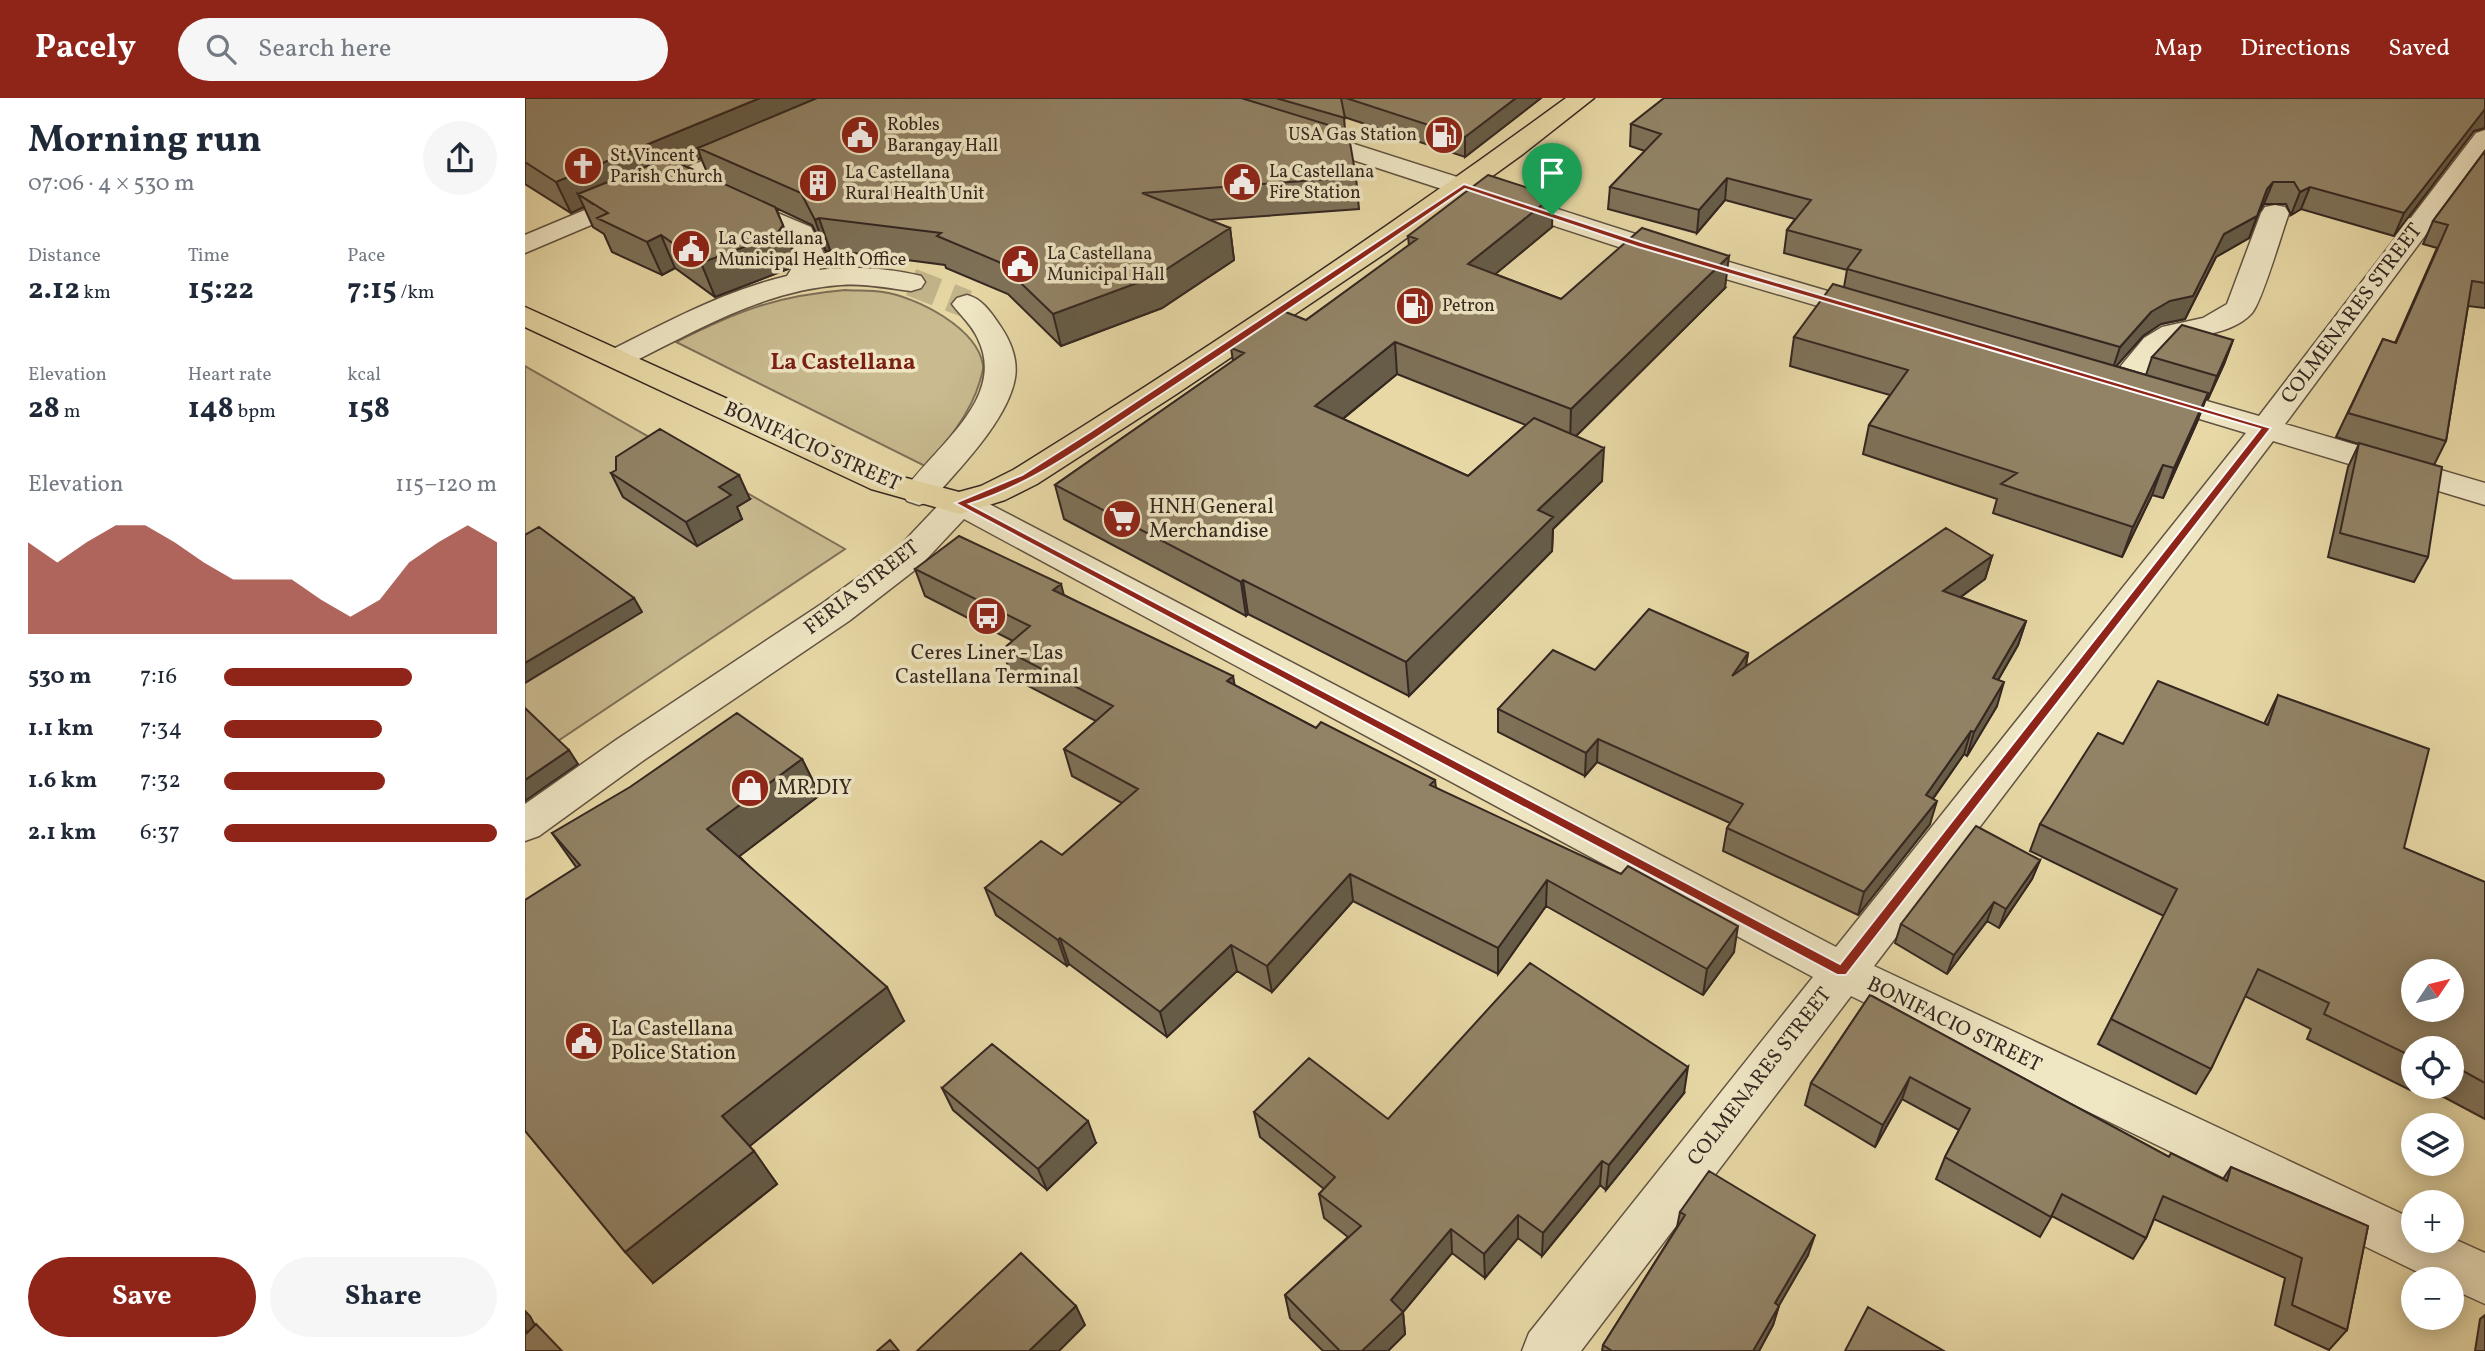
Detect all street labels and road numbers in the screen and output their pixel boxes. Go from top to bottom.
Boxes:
street label: COLMENARES STREET [2274,218,2430,410]
street label: BONIFACIO STREET [719,395,905,499]
street label: FERIA STREET [798,534,926,642]
street label: BONIFACIO STREET [1862,970,2046,1080]
street label: COLMENARES STREET [1681,982,1839,1172]

